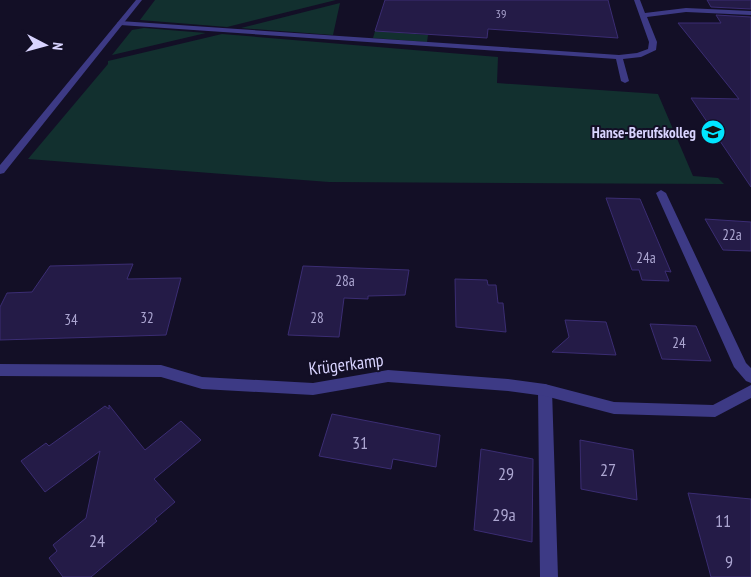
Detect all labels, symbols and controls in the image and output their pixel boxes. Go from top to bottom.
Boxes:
house number: 39 [496,6,506,21]
north arrow [20,20,70,70]
text: N [49,42,67,51]
school or university icon: Hanse-Berufskolleg [700,119,726,145]
place label: Hanse-Berufskolleg [592,123,696,142]
house number: 22a [722,225,742,244]
house number: 24a [636,248,656,267]
house number: 28a [335,271,355,290]
house number: 32 [140,308,154,327]
house number: 28 [310,308,324,327]
house number: 34 [64,310,78,329]
house number: 24 [672,333,686,352]
street label: Krügerkamp [307,348,385,380]
house number: 31 [352,431,368,454]
house number: 27 [600,458,616,481]
house number: 29 [498,462,514,485]
house number: 29a [492,503,516,526]
house number: 11 [715,509,731,532]
house number: 24 [89,529,105,552]
house number: 9 [725,550,733,573]

